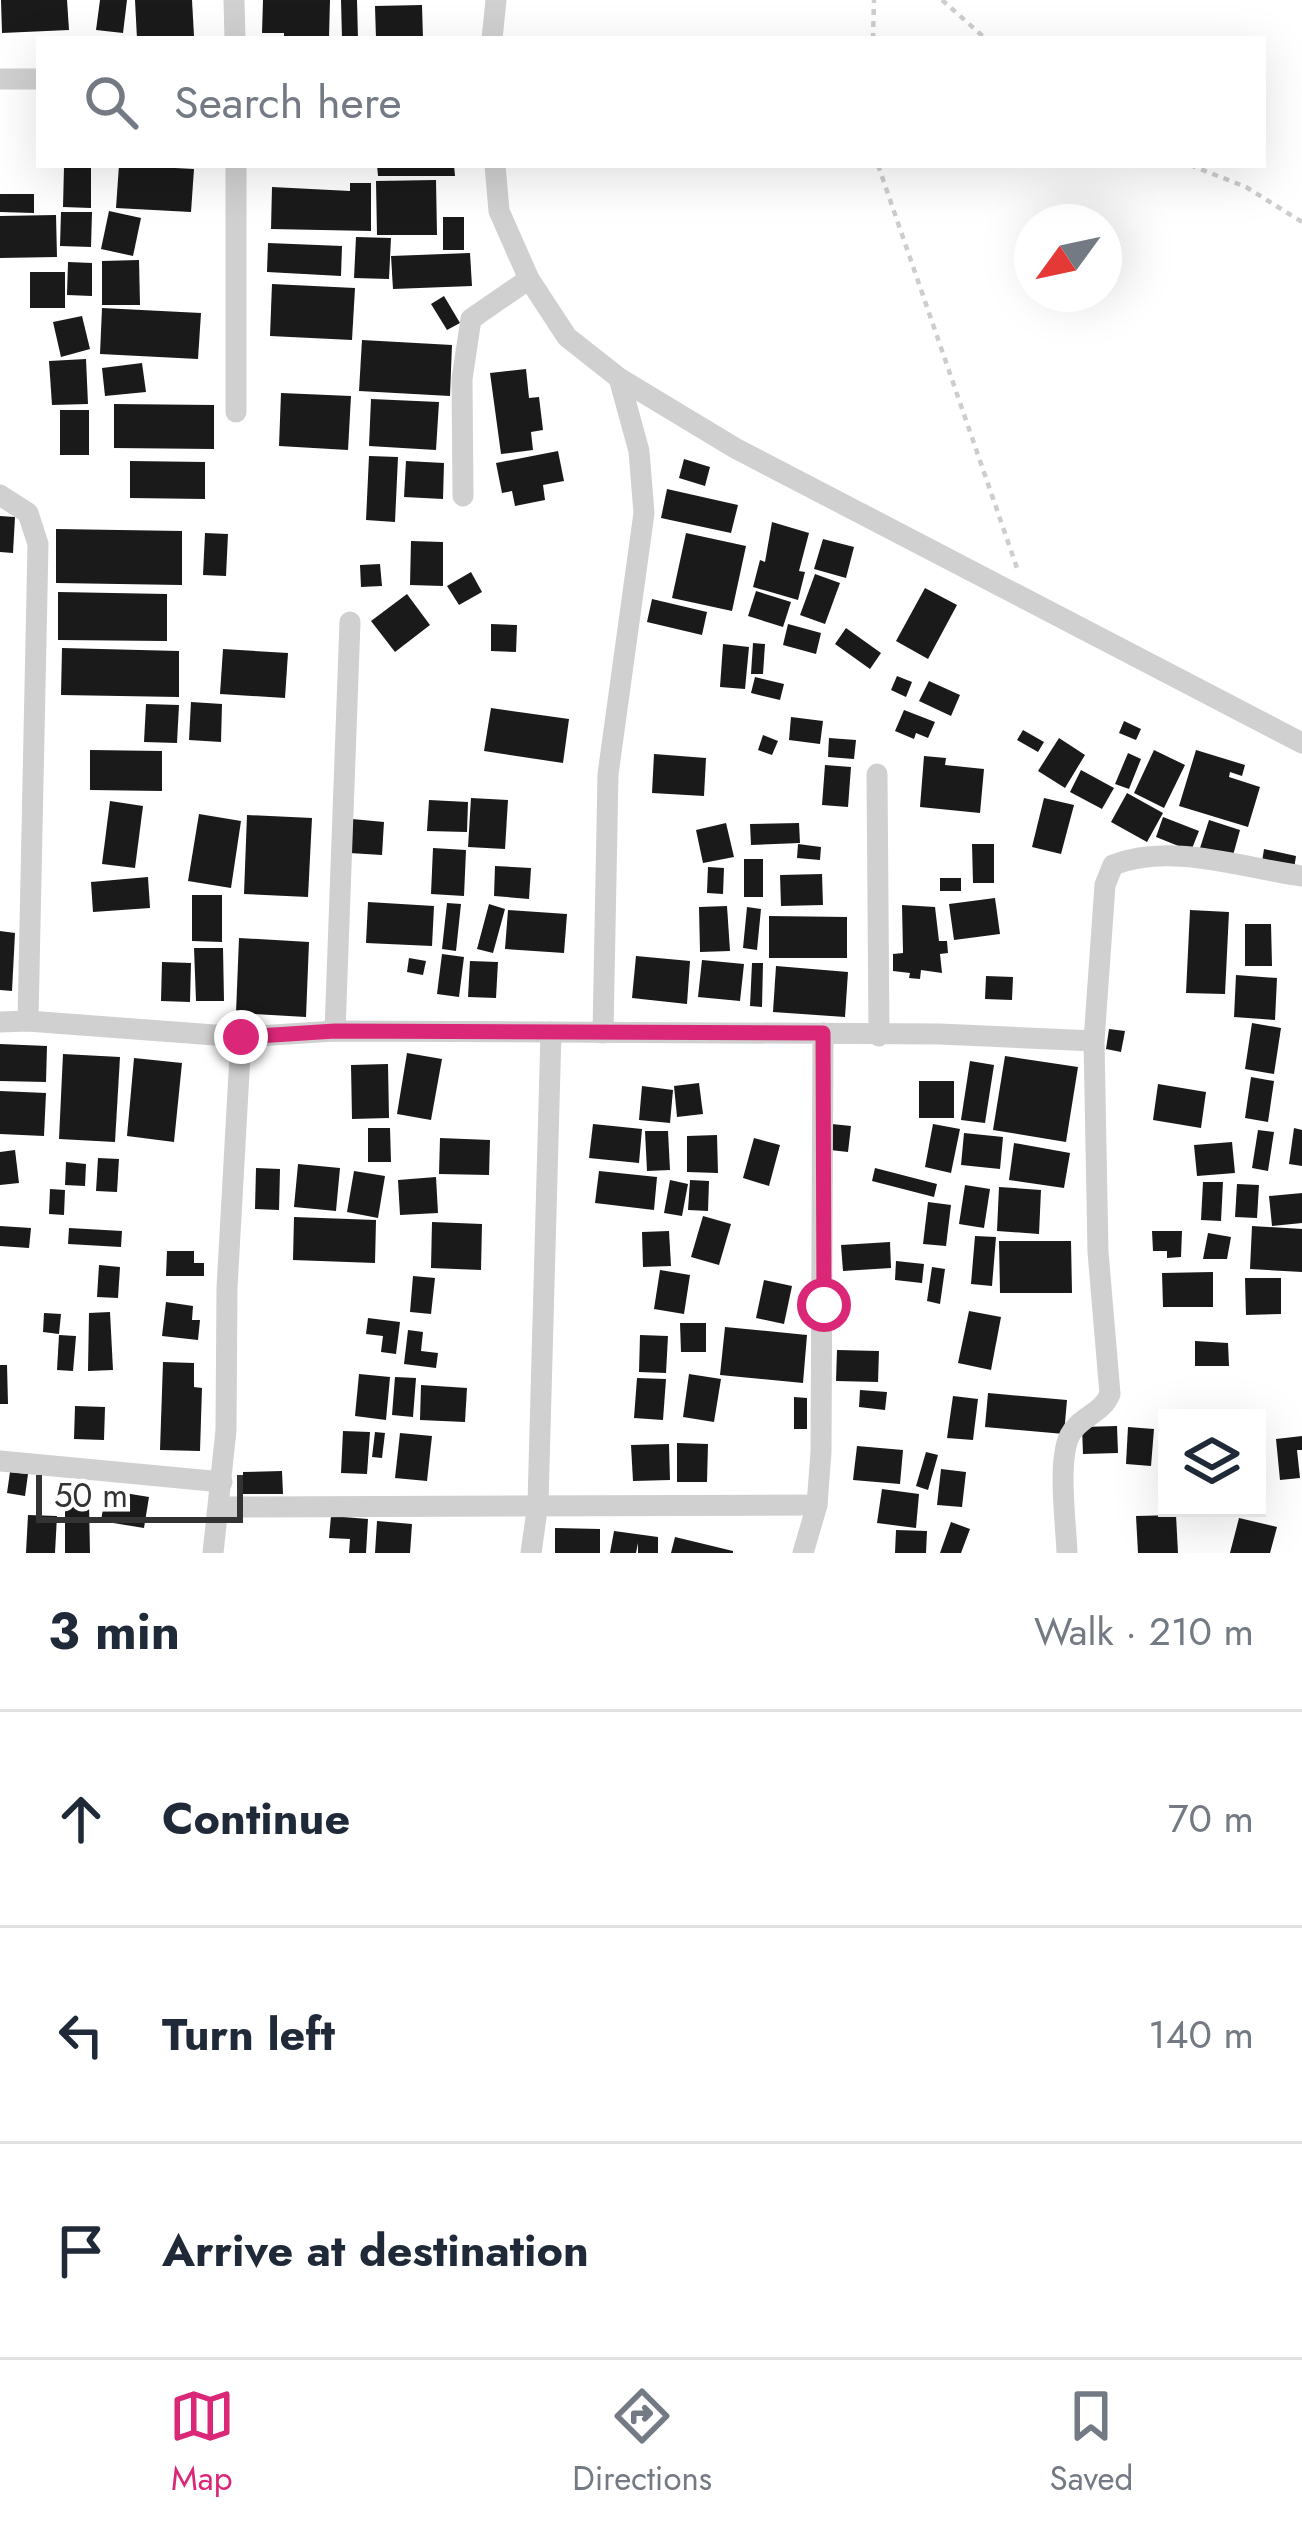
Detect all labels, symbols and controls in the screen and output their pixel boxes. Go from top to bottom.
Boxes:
search box [36,36,1266,168]
icon: search [78,69,144,135]
text: Search here [174,70,402,135]
north arrow [1014,204,1122,312]
route end [214,1010,268,1064]
route start [797,1278,851,1332]
map controls [1158,1409,1266,1517]
button: layers [1158,1409,1266,1517]
scale bar [36,1469,243,1522]
text: 50 m [54,1472,128,1519]
text: 3 min [48,1594,180,1668]
text: Walk · 210 m [1034,1603,1254,1660]
icon: ahead [48,1786,114,1852]
text: Continue [162,1786,350,1851]
text: 70 m [1168,1790,1254,1847]
icon: left [48,2002,114,2068]
text: Turn left [162,2002,335,2067]
text: 140 m [1148,2006,1254,2063]
icon: arrive [48,2218,114,2284]
text: Arrive at destination [162,2218,589,2283]
tab: Map [169,2383,235,2502]
tab: Directions [572,2383,712,2502]
tab: Saved [1050,2383,1133,2502]

